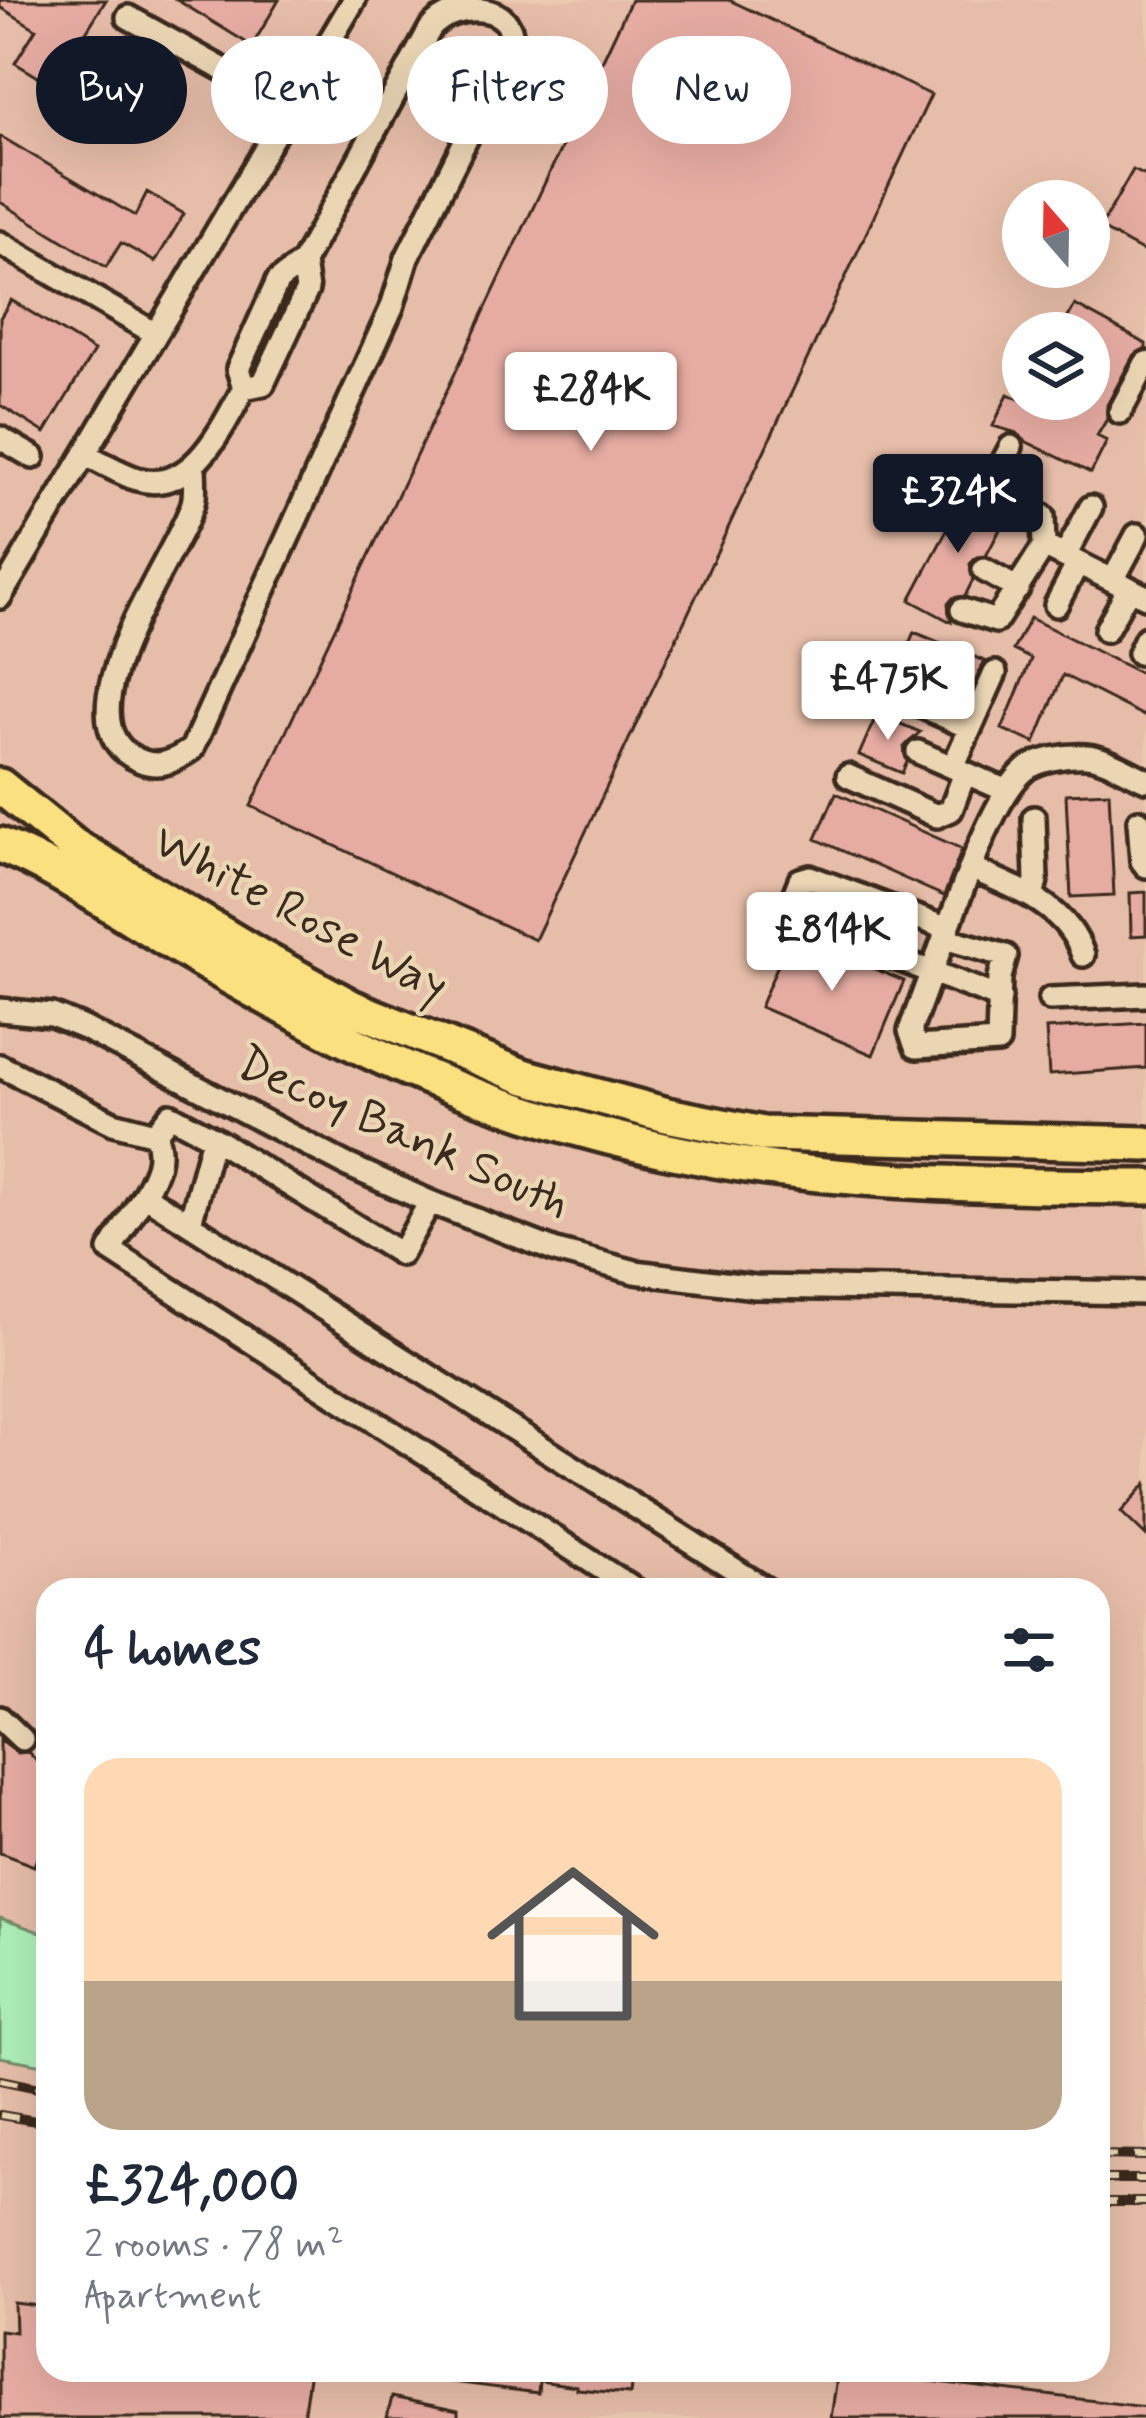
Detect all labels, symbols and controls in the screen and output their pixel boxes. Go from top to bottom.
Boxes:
chip: Buy [36,36,187,144]
chip: Rent [211,36,383,144]
chip: Filters [407,36,608,144]
chip: New [632,36,791,144]
north arrow [1002,180,1110,288]
map controls [1002,180,1110,420]
button: layers [1002,312,1110,420]
pin: £284K [507,352,675,454]
text: £284K [532,365,650,416]
pin: £324K [874,454,1042,556]
text: £324K [900,467,1016,518]
pin: £475K [804,641,972,743]
text: £475K [829,654,947,705]
street label: White Rose Way [142,811,458,1019]
pin: £814K [748,892,916,994]
text: £814K [774,905,890,956]
street label: Decoy Bank South [227,1032,579,1236]
text: 4 homes [84,1617,261,1683]
icon: filters [996,1617,1062,1683]
icon: home [465,1836,681,2052]
text: £324,000 [84,2154,299,2220]
text: 2 rooms · 78 m² [84,2220,344,2271]
text: Apartment [84,2271,261,2322]

